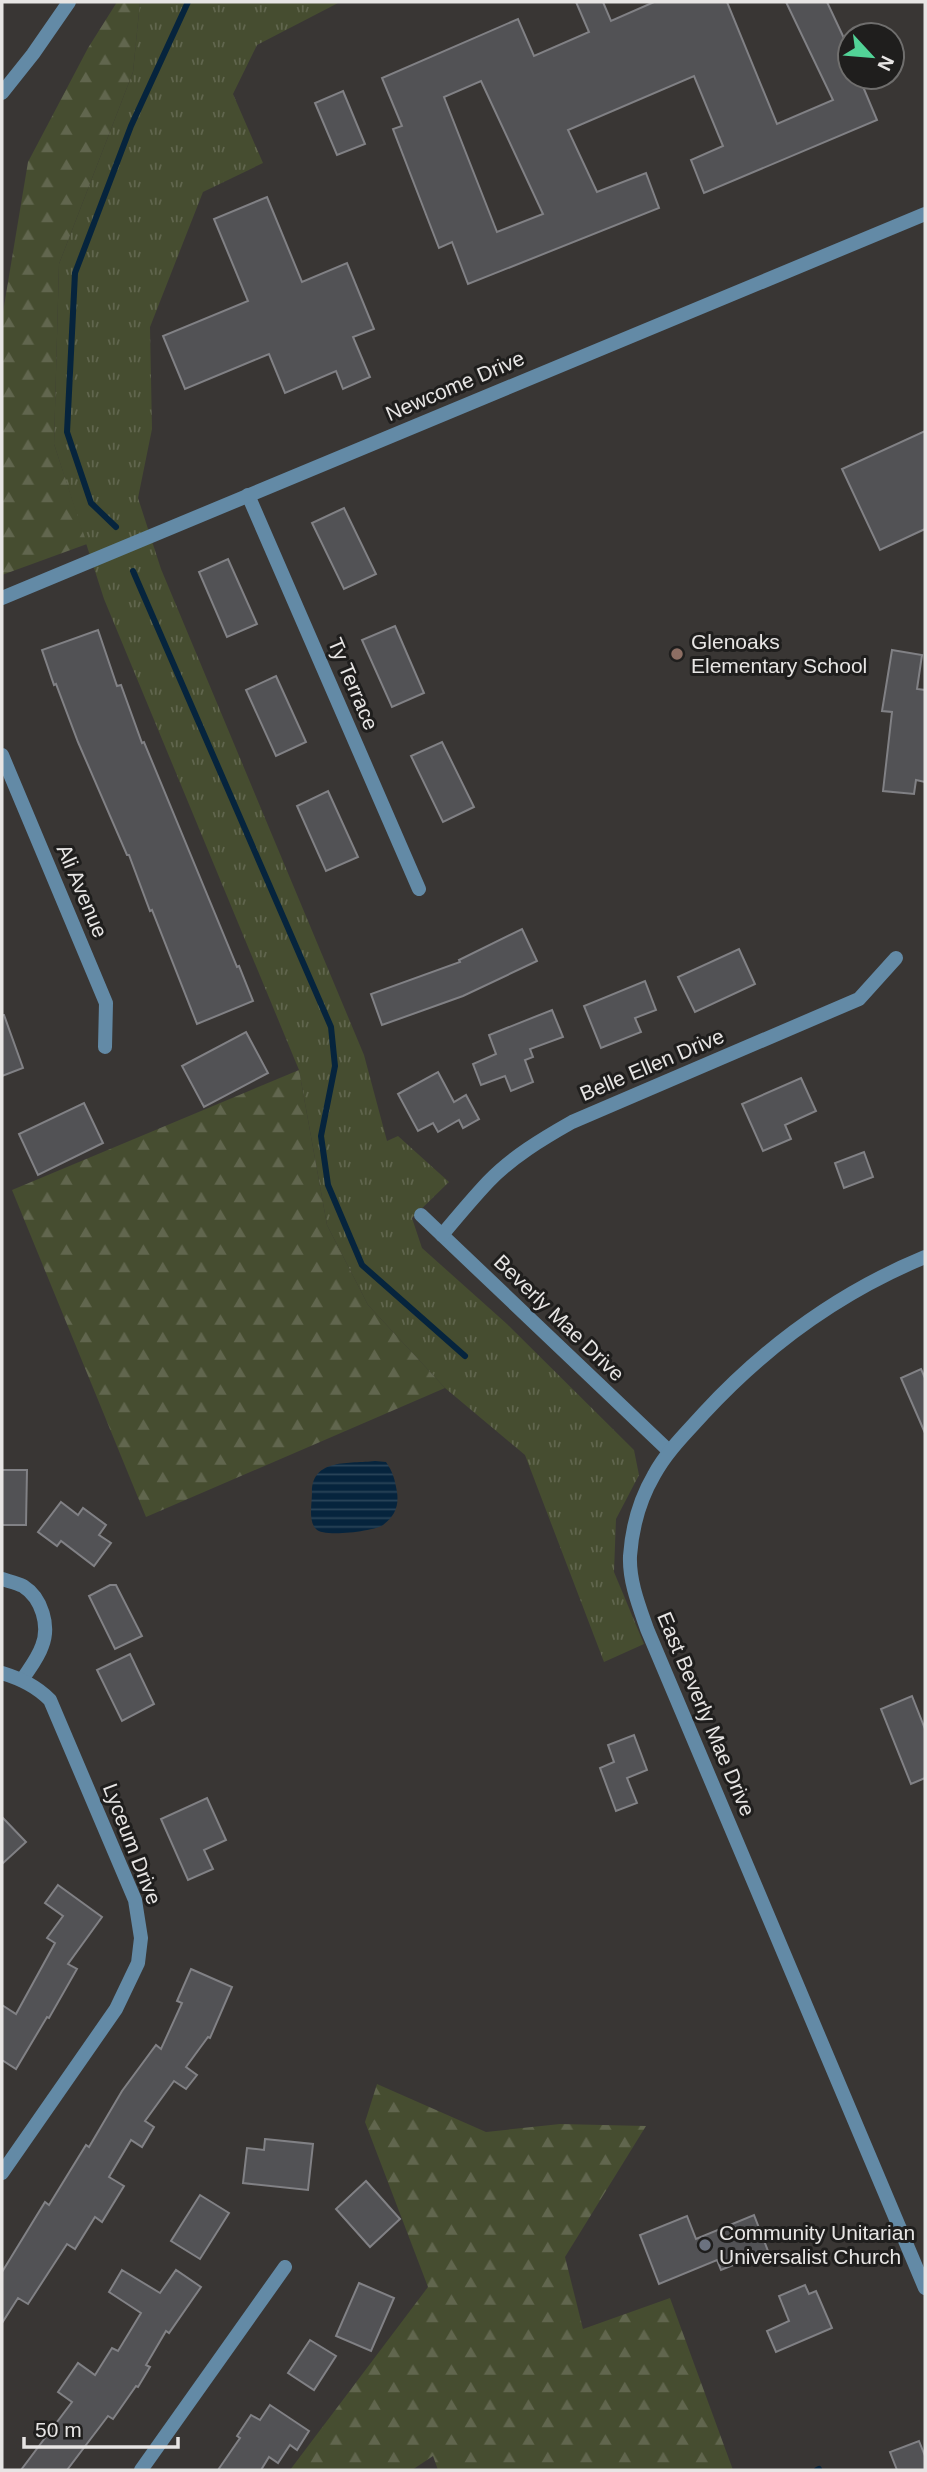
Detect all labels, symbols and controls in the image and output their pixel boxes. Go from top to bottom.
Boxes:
north arrow [836,21,906,91]
text: N [873,52,898,74]
street label: Newcome Drive [382,346,528,425]
place label: Glenoaks Elementary School [691,630,867,677]
street label: Ty Terrace [324,634,383,733]
marker: Glenoaks Elementary School [669,646,685,662]
street label: Ali Avenue [53,841,112,941]
street label: Belle Ellen Drive [576,1024,727,1105]
street label: Beverly Mae Drive [490,1250,629,1386]
street label: East Beverly Mae Drive [653,1608,760,1819]
street label: Lyceum Drive [99,1780,166,1908]
place label: Community Unitarian Universalist Church [719,2221,915,2268]
marker: Community Unitarian Universalist Church [697,2237,713,2253]
scale bar [24,2406,178,2450]
text: 50 m [35,2418,82,2441]

